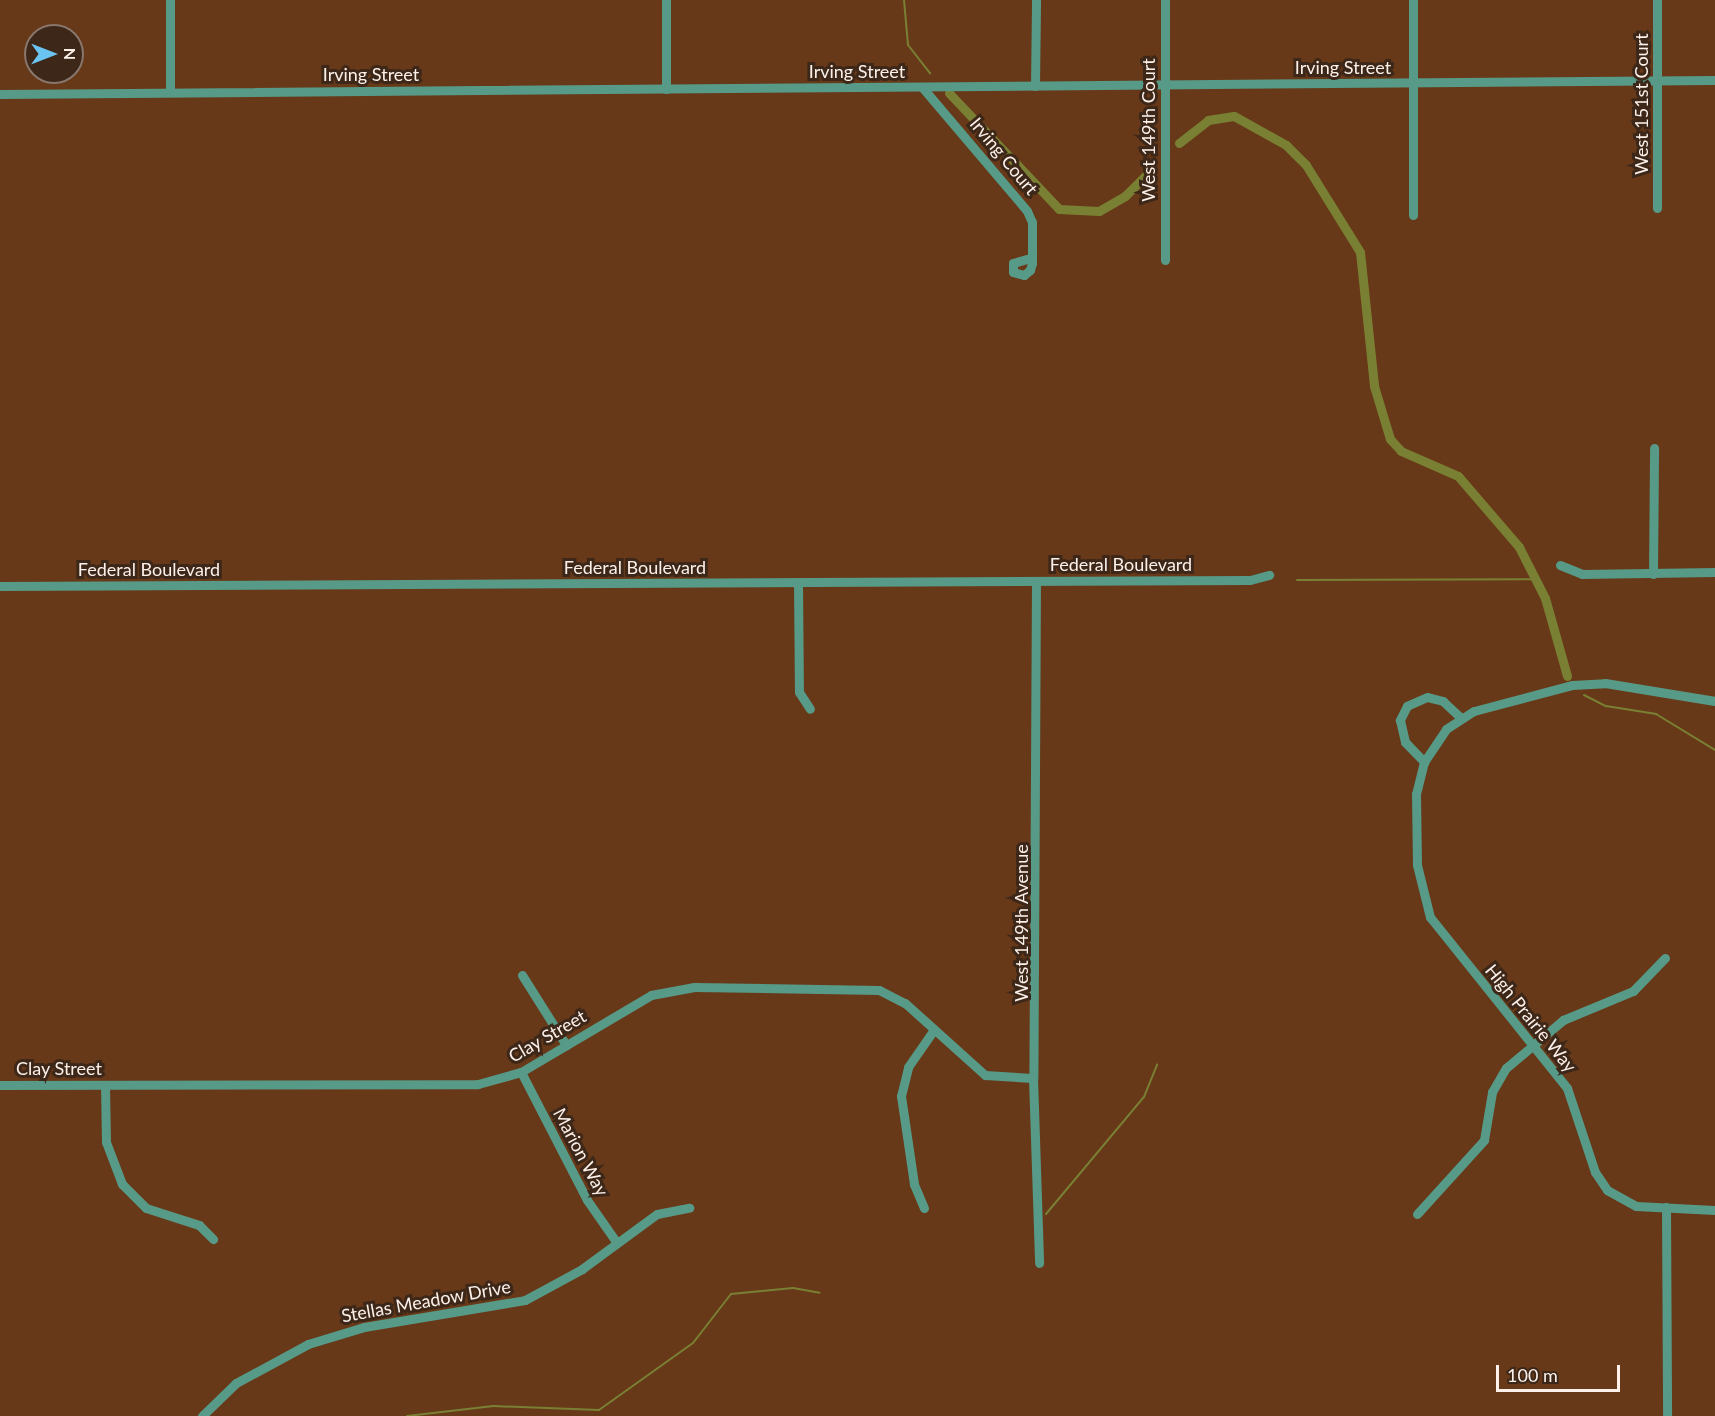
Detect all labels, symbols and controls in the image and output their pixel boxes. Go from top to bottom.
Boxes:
north arrow [24,24,84,84]
street label: West 151st Court [1630,33,1652,175]
text: N [61,48,80,60]
street label: Irving Street [1295,56,1391,78]
street label: West 149th Court [1137,58,1159,202]
street label: Irving Street [809,60,905,82]
street label: Irving Street [323,63,419,85]
street label: Irving Court [965,113,1043,199]
street label: Federal Boulevard [1050,553,1192,575]
street label: Federal Boulevard [564,556,706,578]
street label: Federal Boulevard [78,558,220,580]
street label: West 149th Avenue [1010,844,1032,1002]
street label: High Prairie Way [1481,960,1581,1076]
street label: Clay Street [504,1005,590,1067]
street label: Clay Street [16,1057,102,1079]
street label: Marion Way [549,1104,613,1200]
street label: Stellas Meadow Drive [340,1275,512,1327]
scale bar [1499,1353,1624,1391]
text: 100 m [1507,1364,1558,1386]

